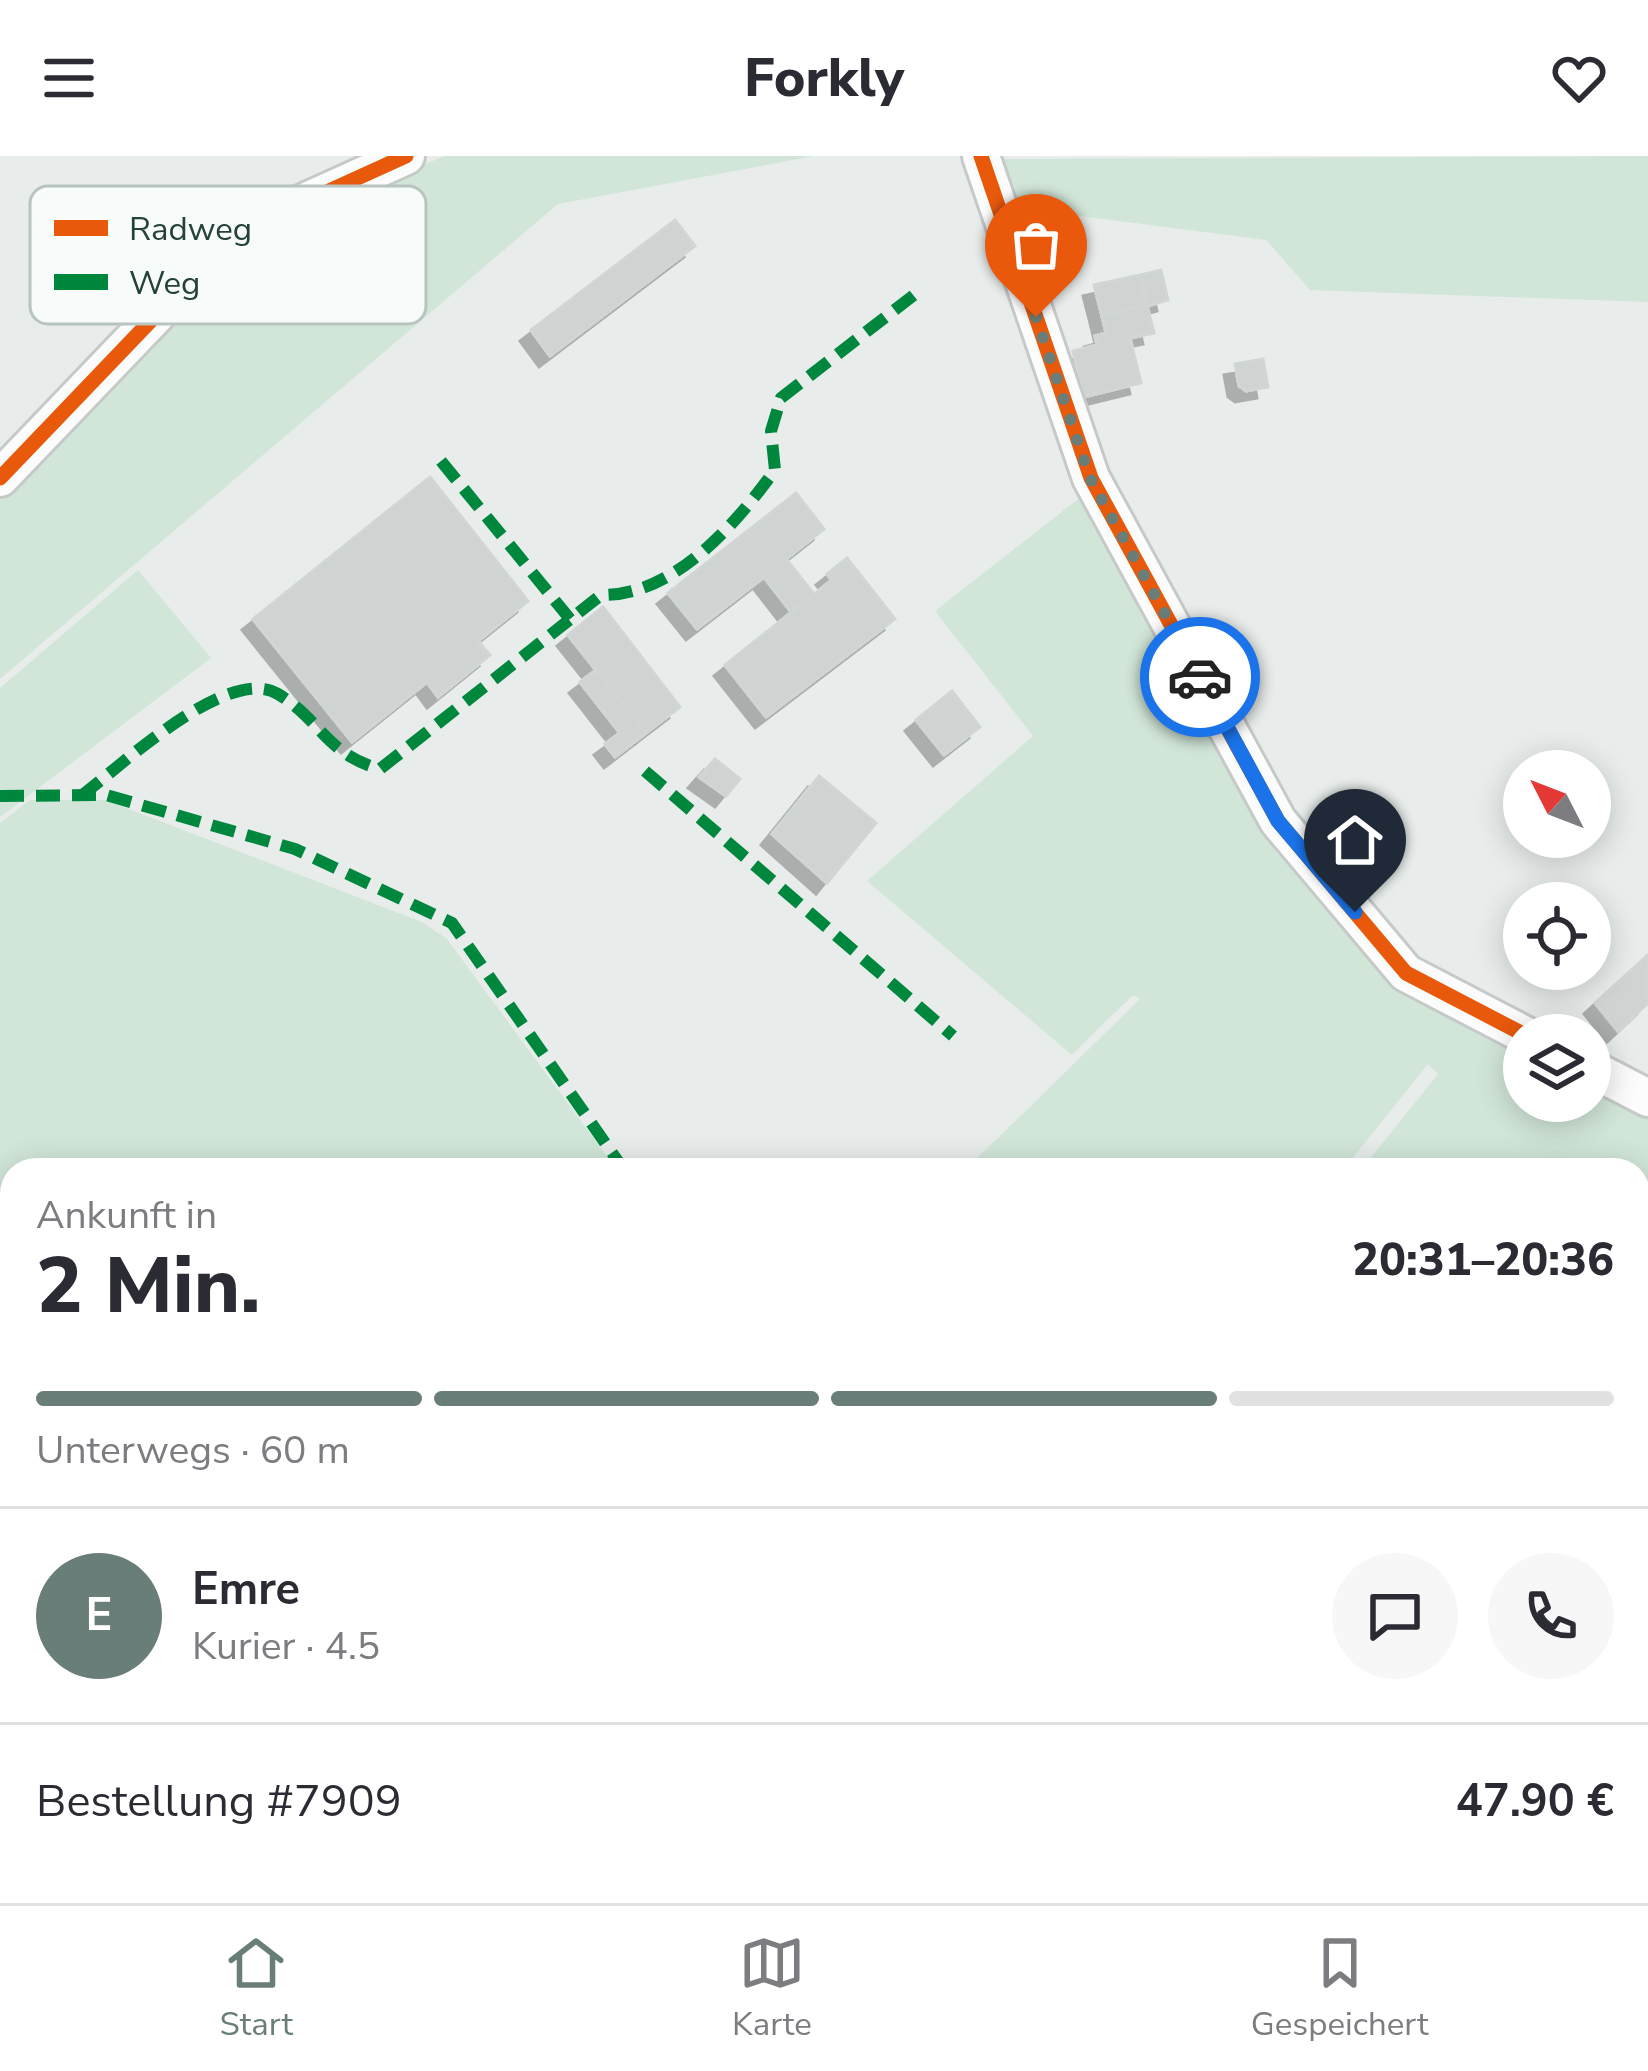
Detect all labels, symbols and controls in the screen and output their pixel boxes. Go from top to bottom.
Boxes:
text: Forkly [744,41,904,115]
icon: menu [36,45,102,111]
icon: heart [1546,45,1612,111]
legend [30,186,426,324]
pin [985,194,1087,317]
text: Radweg [129,207,252,252]
icon: bag [1003,212,1069,278]
text: Weg [129,261,200,306]
courier [1140,617,1260,737]
icon: car [1167,644,1233,710]
north arrow [1503,750,1611,858]
map controls [1503,750,1611,1122]
pin [1304,789,1406,912]
icon: home [1322,807,1388,873]
button: locate [1503,882,1611,990]
button: layers [1503,1014,1611,1122]
text: Ankunft in [36,1189,217,1242]
text: 20:31–20:36 [1352,1230,1614,1291]
text: 2 Min. [36,1233,260,1340]
text: Unterwegs · 60 m [36,1424,350,1477]
button: chat [1332,1553,1458,1679]
button: phone [1488,1553,1614,1679]
text: Emre [192,1559,300,1620]
text: E [86,1585,112,1646]
text: Kurier · 4.5 [192,1620,380,1673]
text: Bestellung #7909 [36,1771,402,1832]
text: 47.90 € [1456,1771,1614,1832]
tab: Start [220,1930,293,2047]
tab: Karte [732,1930,812,2047]
tab: Gespeichert [1251,1930,1428,2047]

